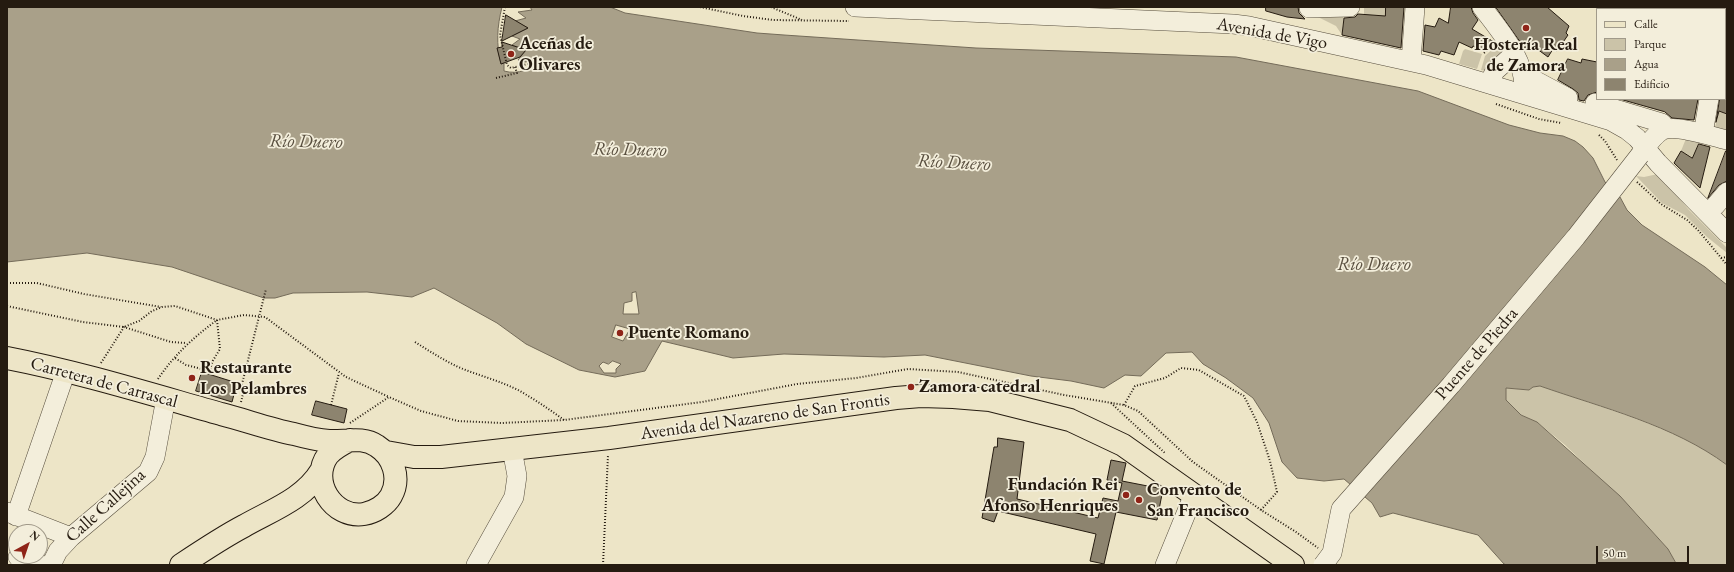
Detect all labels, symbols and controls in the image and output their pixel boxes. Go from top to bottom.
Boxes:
legend [1596,8,1726,100]
street label: Avenida de Vigo [1215,14,1329,54]
text: Calle [1634,16,1658,32]
marker: Hostería Real de Zamora [1521,23,1531,33]
place label: Aceñas de Olivares [519,33,592,76]
place label: Hostería Real de Zamora [1474,34,1578,76]
text: Parque [1634,36,1666,52]
marker: Aceñas de Olivares [506,49,516,59]
text: Agua [1634,56,1659,72]
text: Edificio [1634,76,1669,92]
water label: Río Duero [269,130,343,154]
water label: Río Duero [593,138,667,162]
water label: Río Duero [917,150,991,176]
water label: Río Duero [1337,254,1411,276]
street label: Puente de Piedra [1431,303,1523,405]
place label: Puente Romano [628,322,749,344]
marker: Puente Romano [615,328,625,338]
street label: Carretera de Carrascal [28,353,180,413]
place label: Restaurante Los Pelambres [200,357,307,400]
marker: Restaurante Los Pelambres [187,373,197,383]
place label: Zamora catedral [919,376,1040,398]
marker: Zamora catedral [906,382,916,392]
street label: Avenida del Nazareno de San Frontis [639,389,891,445]
street label: Calle Callejina [62,465,150,547]
place label: Fundación Rei Afonso Henriques [982,474,1118,516]
place label: Convento de San Francisco [1147,479,1249,522]
marker: Fundación Rei Afonso Henriques [1121,490,1131,500]
marker: Convento de San Francisco [1134,495,1144,505]
north arrow [8,524,48,564]
text: N [27,527,43,544]
scale bar [1598,538,1691,564]
text: 50 m [1603,545,1626,561]

